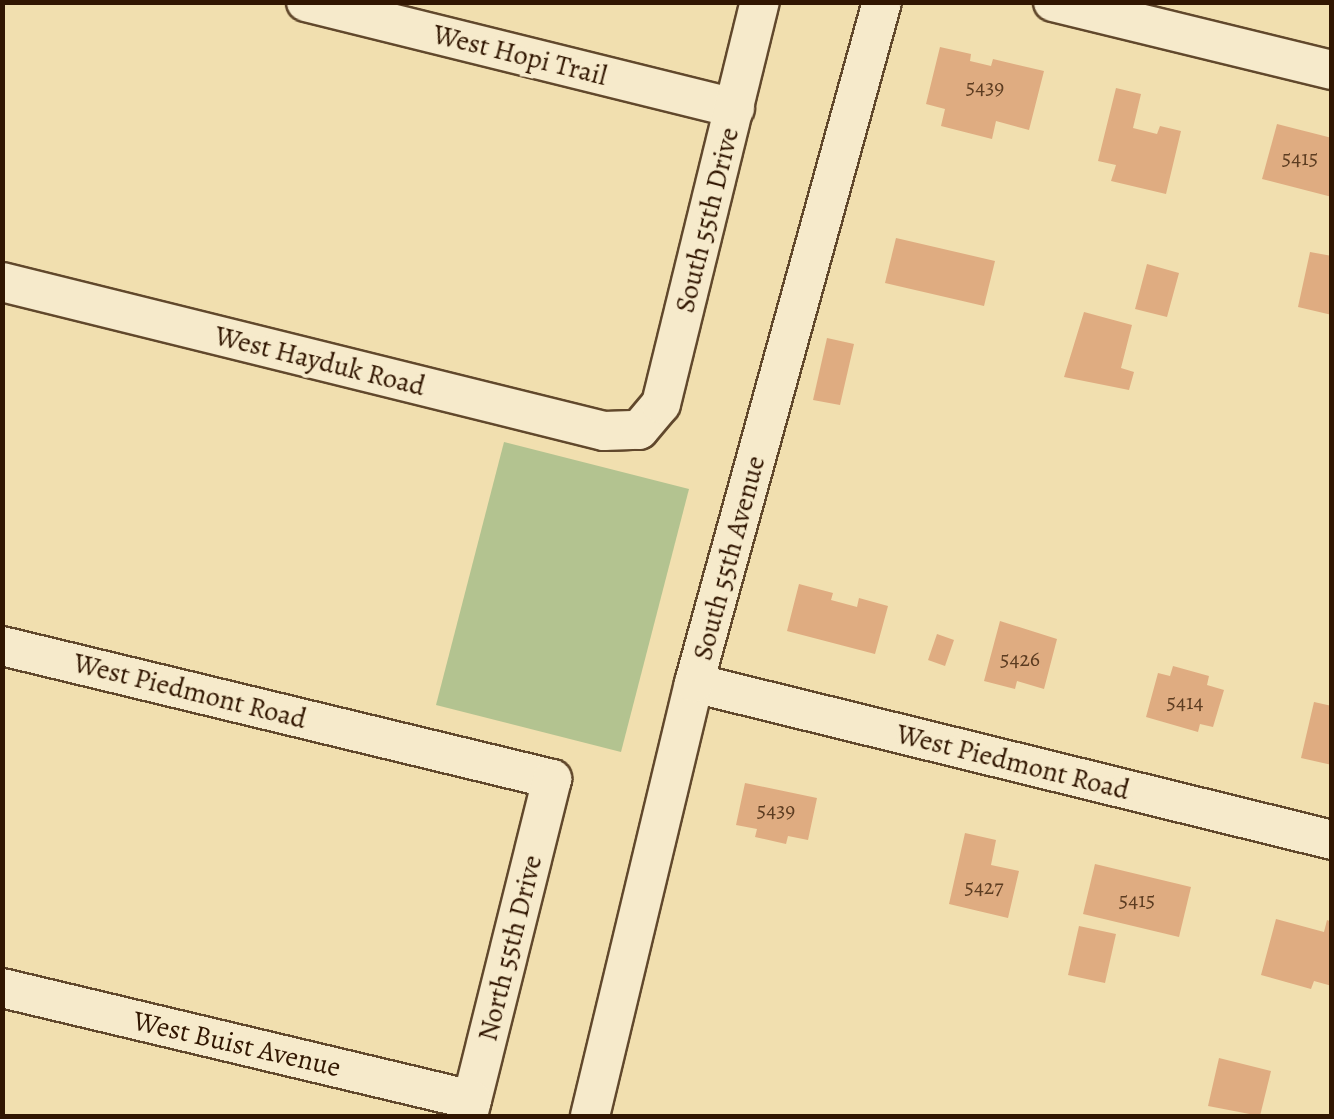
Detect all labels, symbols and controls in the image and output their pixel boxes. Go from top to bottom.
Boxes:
street label: West Hopi Trail [430,17,610,93]
house number: 5439 [966,75,1004,101]
street label: South 55th Drive [668,124,746,316]
house number: 5415 [1282,146,1318,172]
street label: West Hayduk Road [211,319,429,403]
street label: South 55th Avenue [686,452,772,664]
street label: West Piedmont Road [70,646,310,736]
house number: 5426 [1000,647,1040,673]
house number: 5414 [1167,690,1203,716]
street label: West Piedmont Road [893,717,1133,807]
house number: 5439 [757,798,795,824]
street label: North 55th Drive [471,851,549,1045]
house number: 5427 [964,875,1004,901]
house number: 5415 [1119,888,1155,914]
street label: West Buist Avenue [130,1004,344,1084]

